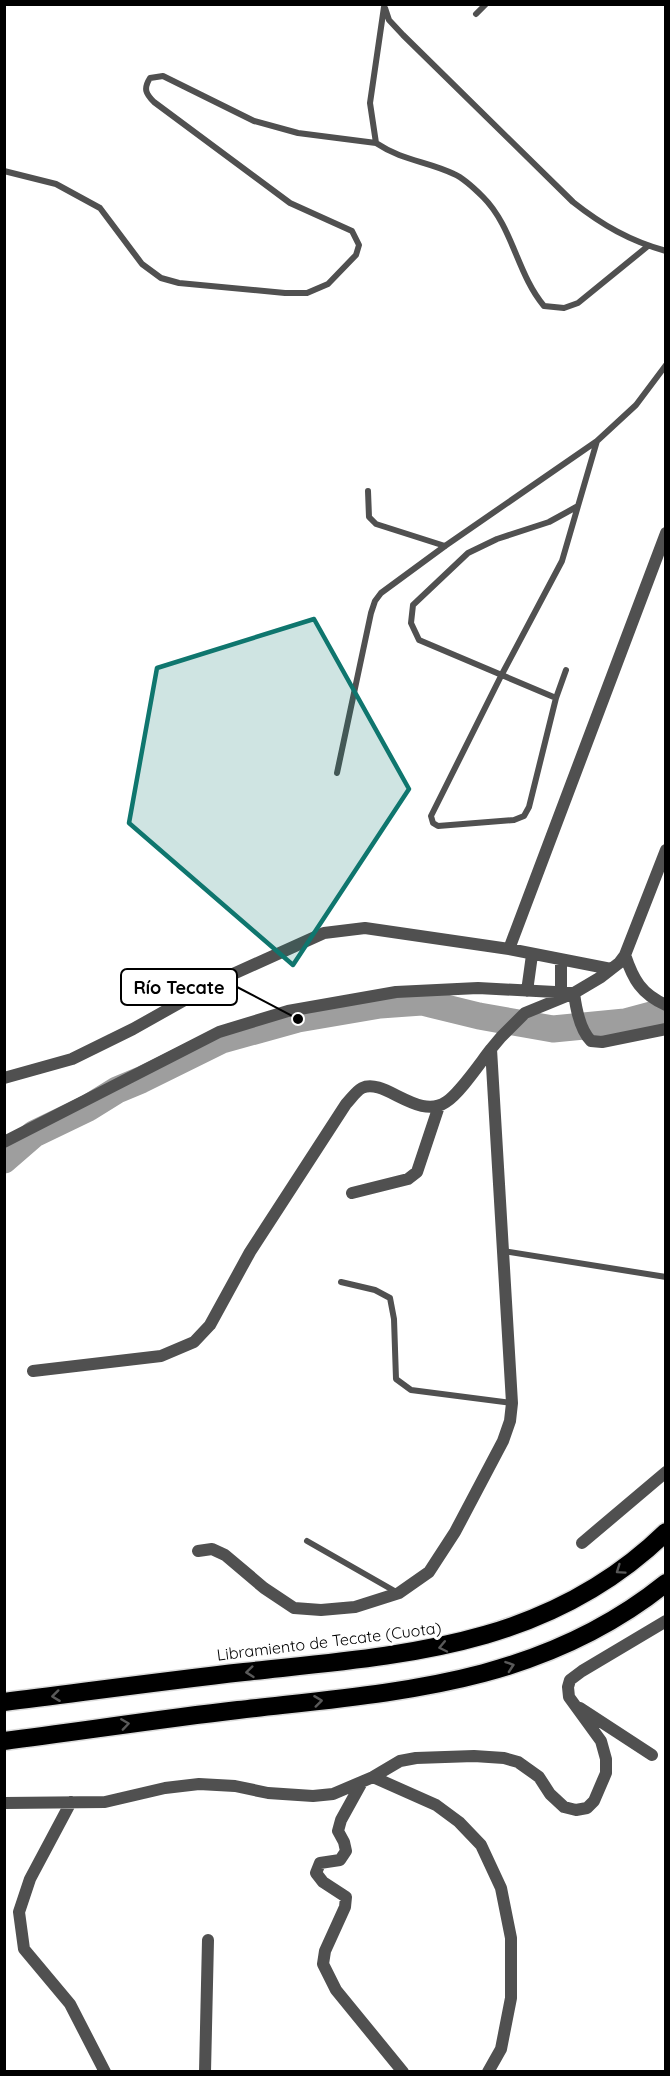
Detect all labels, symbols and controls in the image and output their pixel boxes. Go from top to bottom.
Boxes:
callout: Río Tecate [121,969,237,1005]
text: Río Tecate [133,976,225,999]
one-way arrow [616,1563,627,1574]
street label: Libramiento de Tecate (Cuota) [216,1617,442,1665]
one-way arrow [438,1640,448,1653]
one-way arrow [504,1660,515,1673]
one-way arrow [245,1665,254,1677]
one-way arrow [52,1689,61,1702]
one-way arrow [314,1695,323,1707]
one-way arrow [120,1719,129,1731]

